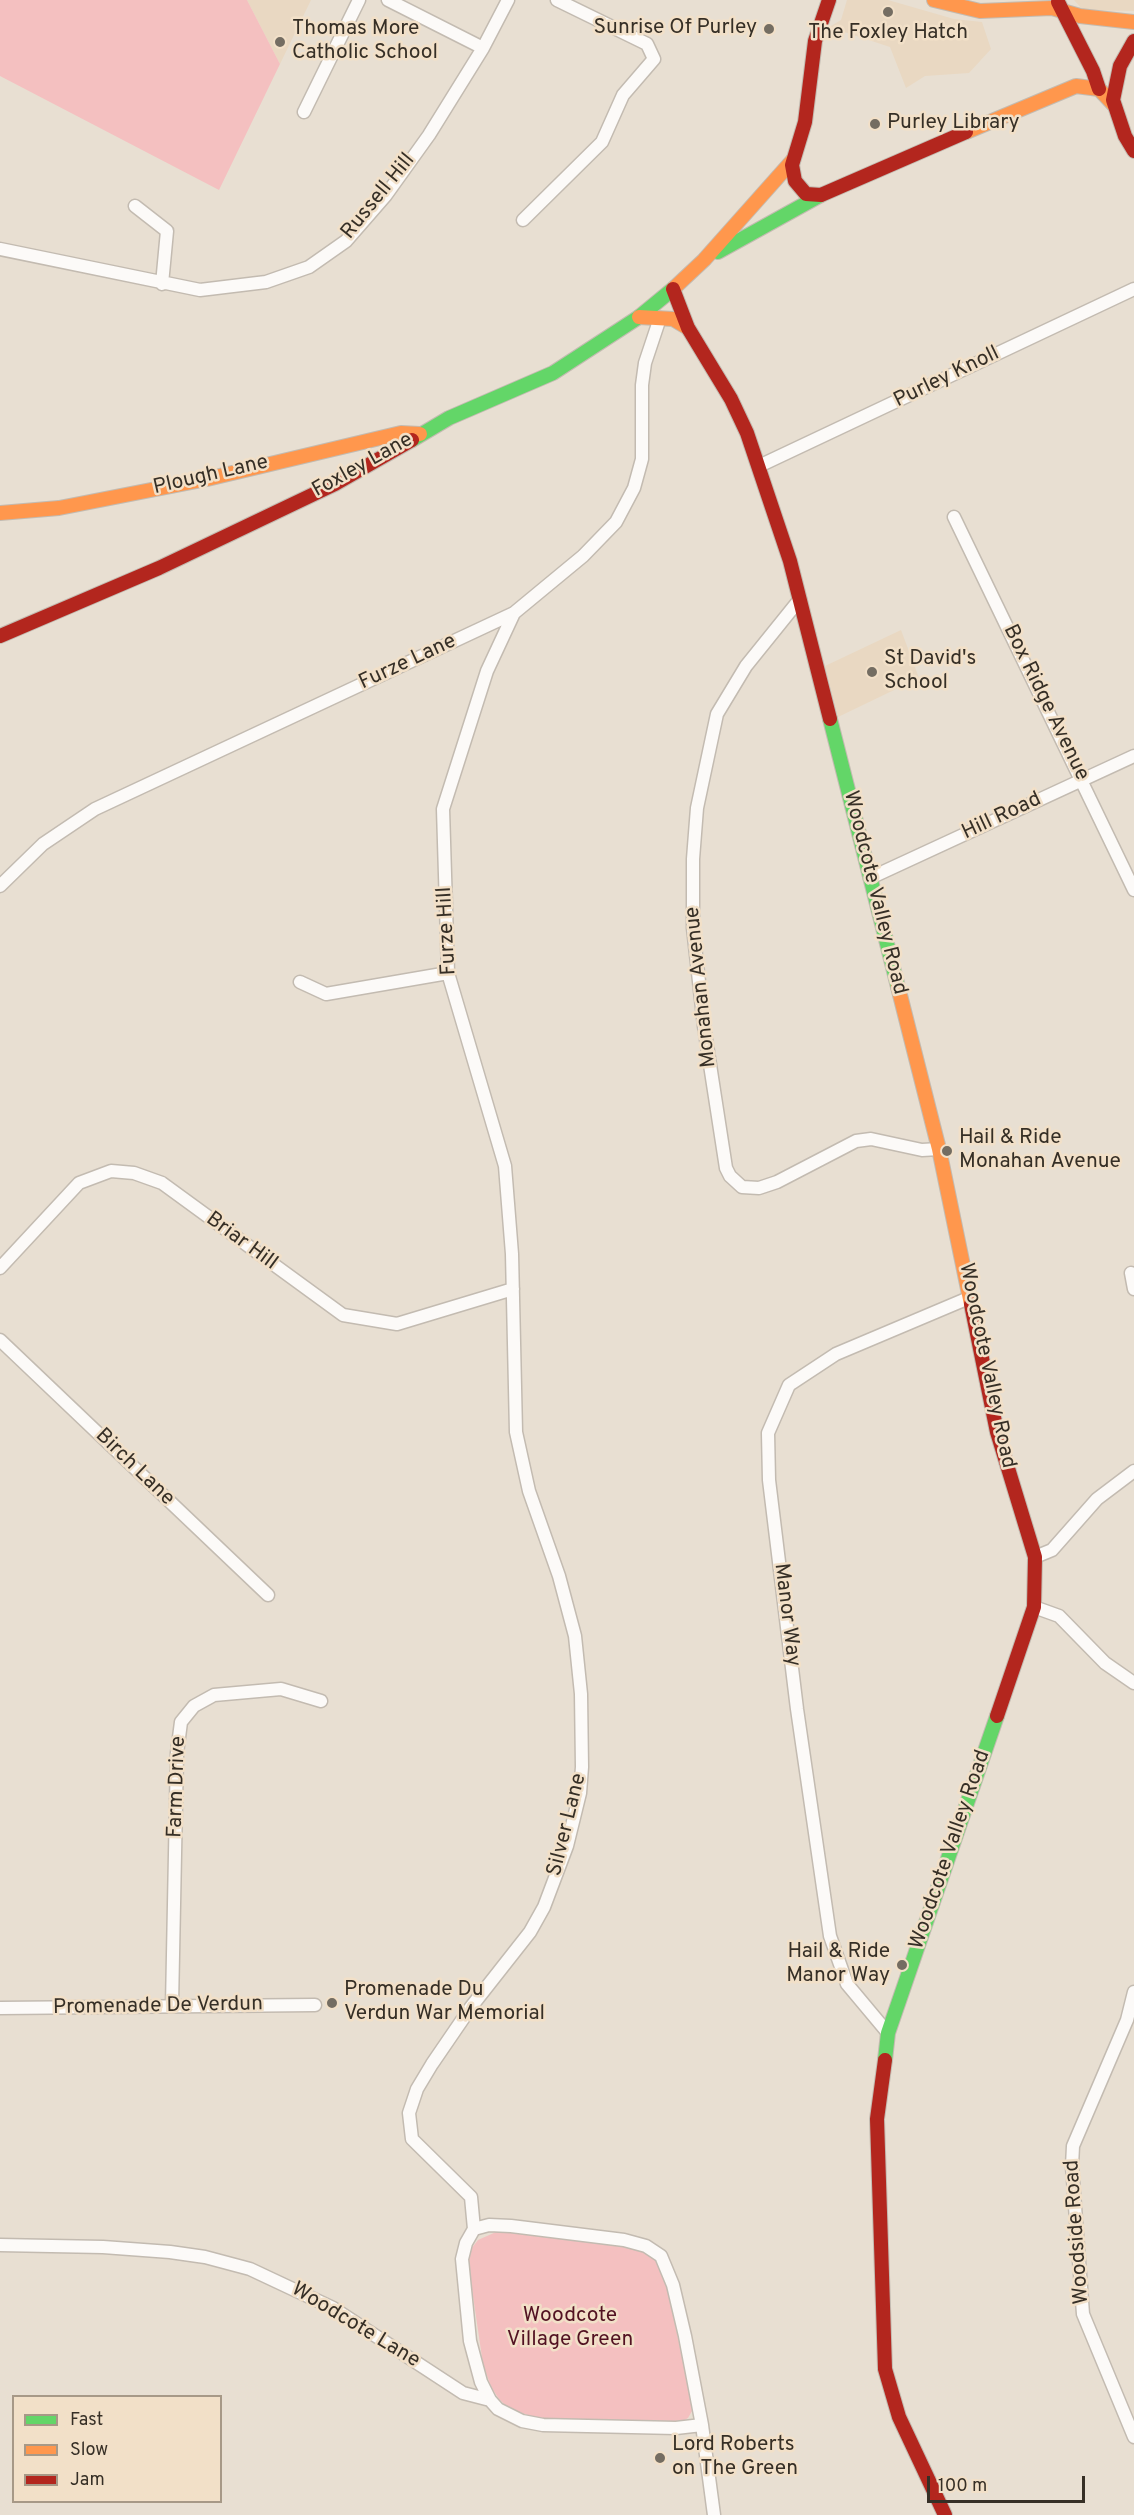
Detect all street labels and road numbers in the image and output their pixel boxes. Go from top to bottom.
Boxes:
street label: Russell Hill [337,149,421,245]
street label: Purley Knoll [890,342,1004,414]
street label: Foxley Lane [308,428,418,504]
street label: Plough Lane [151,451,271,501]
street label: Box Ridge Avenue [996,621,1094,785]
street label: Furze Lane [355,630,461,696]
street label: Hill Road [958,788,1046,846]
street label: Woodcote Valley Road [836,789,912,997]
street label: Furze Hill [433,886,463,976]
street label: Monahan Avenue [681,905,723,1069]
street label: Briar Hill [200,1208,282,1276]
street label: Woodcote Valley Road [952,1261,1020,1471]
street label: Birch Lane [89,1424,179,1512]
street label: Manor Way [767,1562,805,1668]
street label: Farm Drive [164,1736,192,1838]
street label: Woodcote Valley Road [905,1747,997,1953]
street label: Silver Lane [543,1771,593,1879]
street label: Promenade De Verdun [53,1993,263,2021]
street label: Woodside Road [1060,2159,1096,2305]
street label: Woodcote Lane [286,2278,424,2374]

